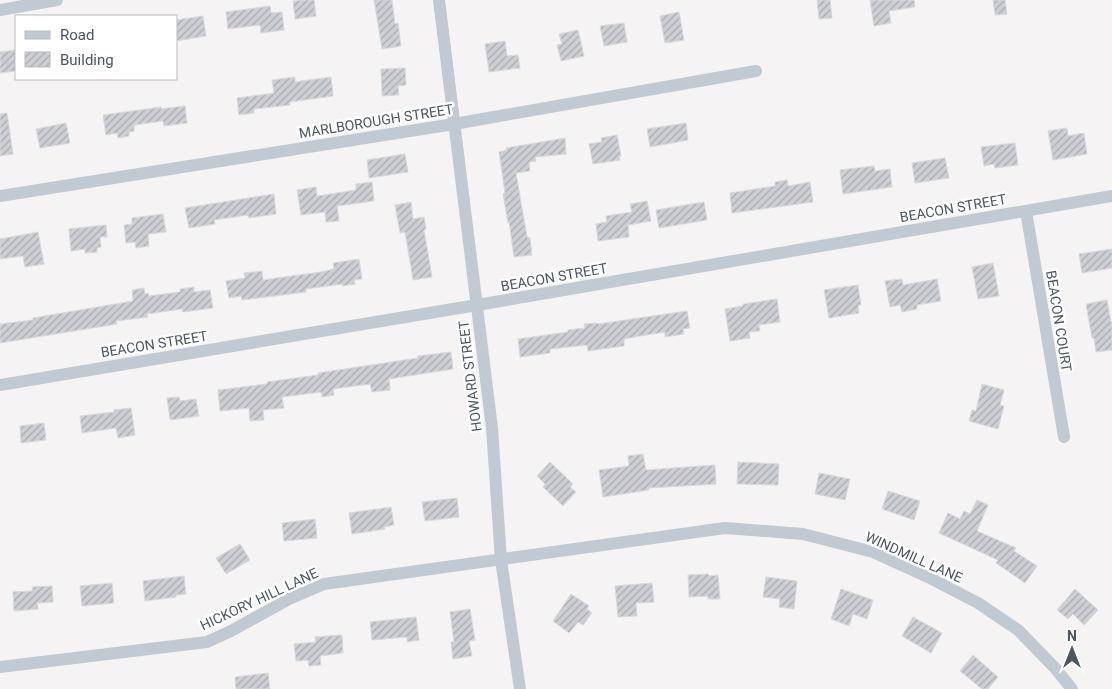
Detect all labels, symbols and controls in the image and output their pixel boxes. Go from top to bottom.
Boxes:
legend [15,15,178,80]
text: Road [60,26,94,44]
text: Building [60,51,114,69]
street label: MARLBOROUGH STREET [298,101,455,141]
street label: BEACON STREET [899,191,1008,225]
street label: BEACON STREET [500,260,609,294]
street label: BEACON COURT [1043,269,1075,373]
street label: HOWARD STREET [455,319,485,432]
street label: BEACON STREET [100,328,209,360]
street label: WINDMILL LANE [863,528,965,586]
street label: HICKORY HILL LANE [197,565,321,633]
north arrow [1047,624,1097,674]
text: N [1067,628,1077,644]

